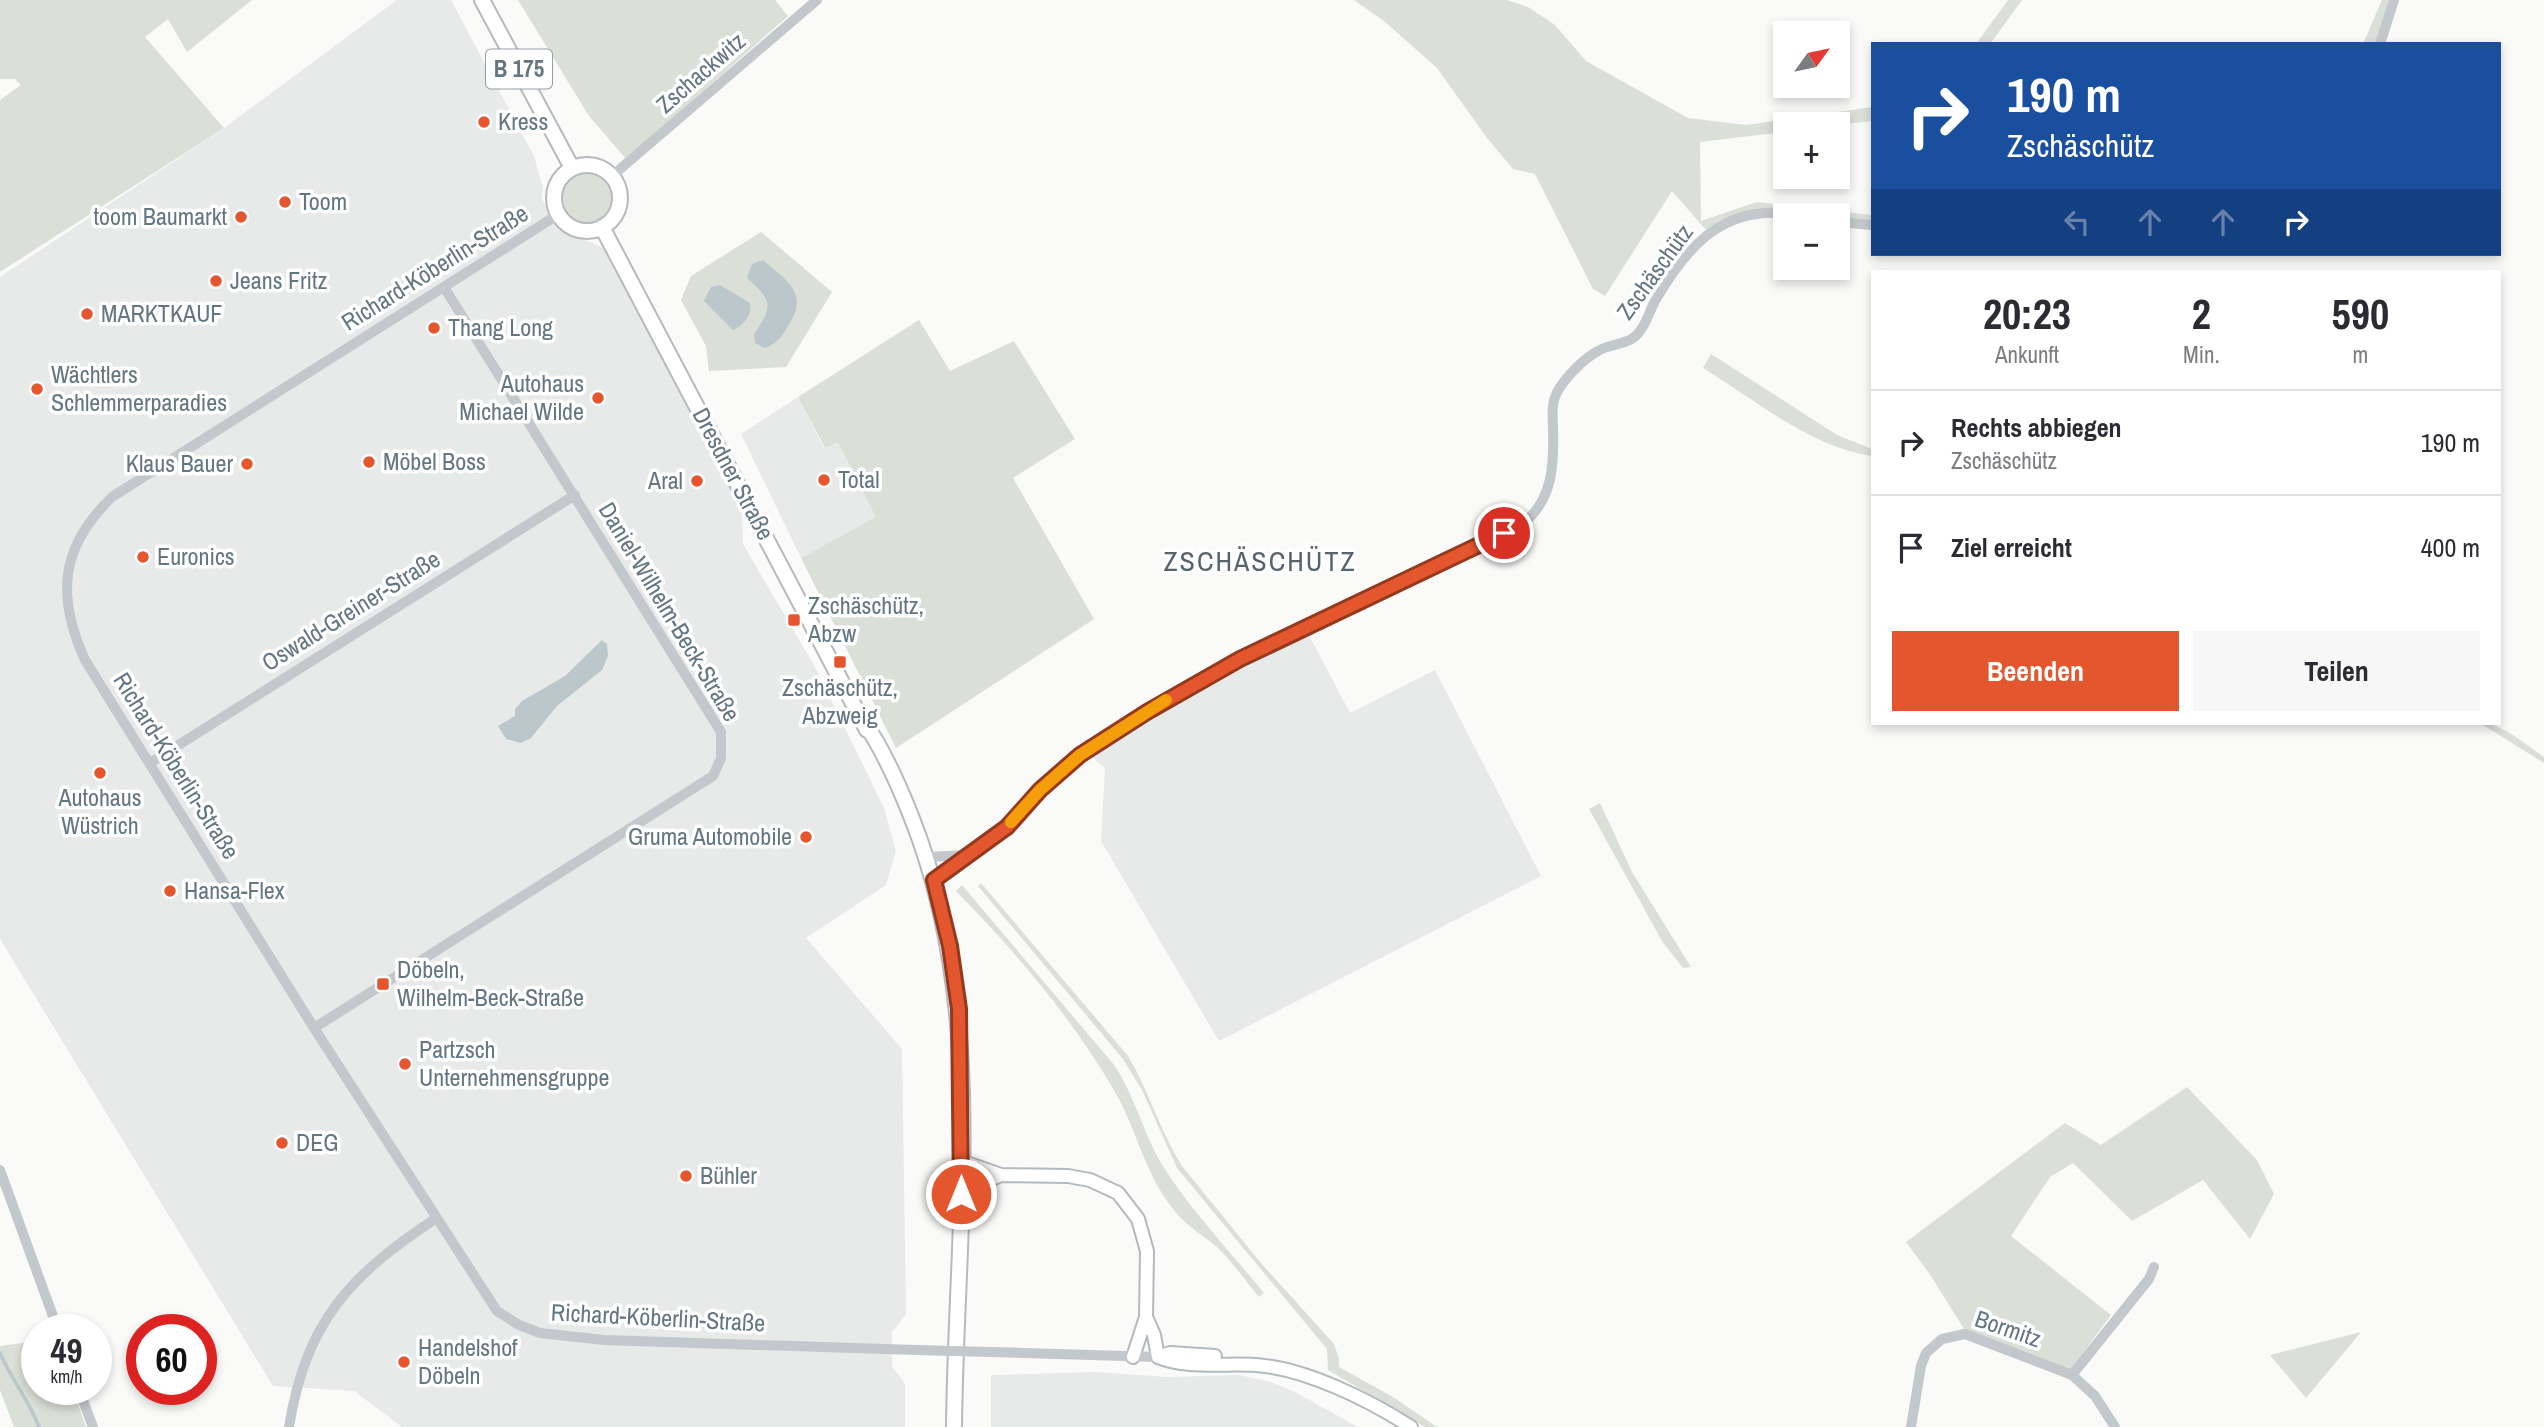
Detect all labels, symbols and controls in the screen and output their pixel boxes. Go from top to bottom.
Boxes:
north arrow [1773,21,1850,98]
map controls [1773,21,1850,280]
street label: Zschackwitz [649,25,752,120]
road number: B 175 [486,50,552,88]
text: 190 m [2007,61,2121,127]
icon: right [1892,70,1983,161]
place label: Kress [498,105,548,137]
button: + [1773,112,1850,189]
marker: Kress [476,114,492,130]
text: Zschäschütz [2007,124,2154,167]
place label: Toom [299,185,347,217]
marker: Toom [277,194,293,210]
street label: Richard-Köberlin-Straße [335,197,534,338]
place label: toom Baumarkt [94,200,228,232]
button: − [1773,203,1850,280]
icon: left [2058,203,2096,241]
icon: ahead [2131,203,2169,241]
icon: ahead [2204,203,2242,241]
icon: right [2277,203,2315,241]
marker: toom Baumarkt [233,209,249,225]
street label: Zschäschütz [1609,217,1700,326]
place label: Jeans Fritz [230,264,328,296]
marker: Jeans Fritz [208,273,224,289]
text: 20:23 [1983,286,2071,342]
text: 2 [2192,286,2211,342]
text: 590 [2332,286,2389,342]
place label: MARKTKAUF [101,297,222,329]
marker: MARKTKAUF [79,306,95,322]
place label: Thang Long [448,311,553,343]
marker: Thang Long [426,320,442,336]
text: Ankunft [1995,339,2059,370]
text: Min. [2183,339,2220,370]
text: m [2352,339,2368,370]
place label: Wächtlers Schlemmerparadies [51,358,227,418]
place label: Autohaus Michael Wilde [459,367,584,427]
marker: Wächtlers Schlemmerparadies [29,381,45,397]
marker: Autohaus Michael Wilde [590,390,606,406]
street label: Dresdner Straße [686,402,782,545]
text: Rechts abbiegen [1951,410,2122,445]
icon: right [1892,424,1930,462]
text: 190 m [2421,425,2480,460]
place label: Möbel Boss [383,445,486,477]
text: Zschäschütz [1951,445,2057,476]
place label: Klaus Bauer [126,447,233,479]
marker: Möbel Boss [361,454,377,470]
marker: Klaus Bauer [239,456,255,472]
place label: Total [838,463,880,495]
place label: Aral [647,464,683,496]
marker: Total [816,472,832,488]
marker: Aral [689,473,705,489]
street label: Daniel-Wilhelm-Beck-Straße [592,496,748,727]
pin [1474,503,1534,563]
icon: arrive [1485,514,1523,552]
icon: arrive [1892,529,1930,567]
text: Ziel erreicht [1951,530,2072,565]
text: 400 m [2421,530,2480,565]
place label: Euronics [157,540,235,572]
street label: Oswald-Greiner-Straße [255,542,446,678]
district label: ZSCHÄSCHÜTZ [1164,542,1356,580]
marker: Euronics [135,549,151,565]
place label: Zschäschütz, Abzw [807,589,924,649]
marker: Zschäschütz, Abzw [786,612,802,628]
button: Beenden [1892,631,2179,711]
button: Teilen [2193,631,2480,711]
marker: Zschäschütz, Abzweig [832,654,848,670]
street label: Richard-Köberlin-Straße [106,666,247,865]
place label: Zschäschütz, Abzweig [782,671,898,731]
marker: Autohaus Wüstrich [92,765,108,781]
place label: Autohaus Wüstrich [57,781,142,841]
place label: Gruma Automobile [628,820,792,852]
marker: Gruma Automobile [798,829,814,845]
place label: Hansa-Flex [184,874,285,906]
marker: Hansa-Flex [162,883,178,899]
place label: Döbeln, Wilhelm-Beck-Straße [397,953,584,1013]
marker: Döbeln, Wilhelm-Beck-Straße [375,976,391,992]
place label: Partzsch Unternehmensgruppe [419,1033,609,1093]
marker: Partzsch Unternehmensgruppe [397,1056,413,1072]
place label: DEG [296,1126,339,1158]
marker: DEG [274,1135,290,1151]
position arrow [924,1157,998,1231]
place label: Bühler [700,1159,757,1191]
marker: Bühler [678,1168,694,1184]
street label: Richard-Köberlin-Straße [550,1295,766,1339]
street label: Bormitz [1971,1302,2046,1354]
speed limit sign: 60 [126,1314,217,1405]
text: 49 [51,1327,82,1374]
place label: Handelshof Döbeln [418,1331,518,1391]
marker: Handelshof Döbeln [396,1354,412,1370]
text: km/h [51,1364,83,1389]

